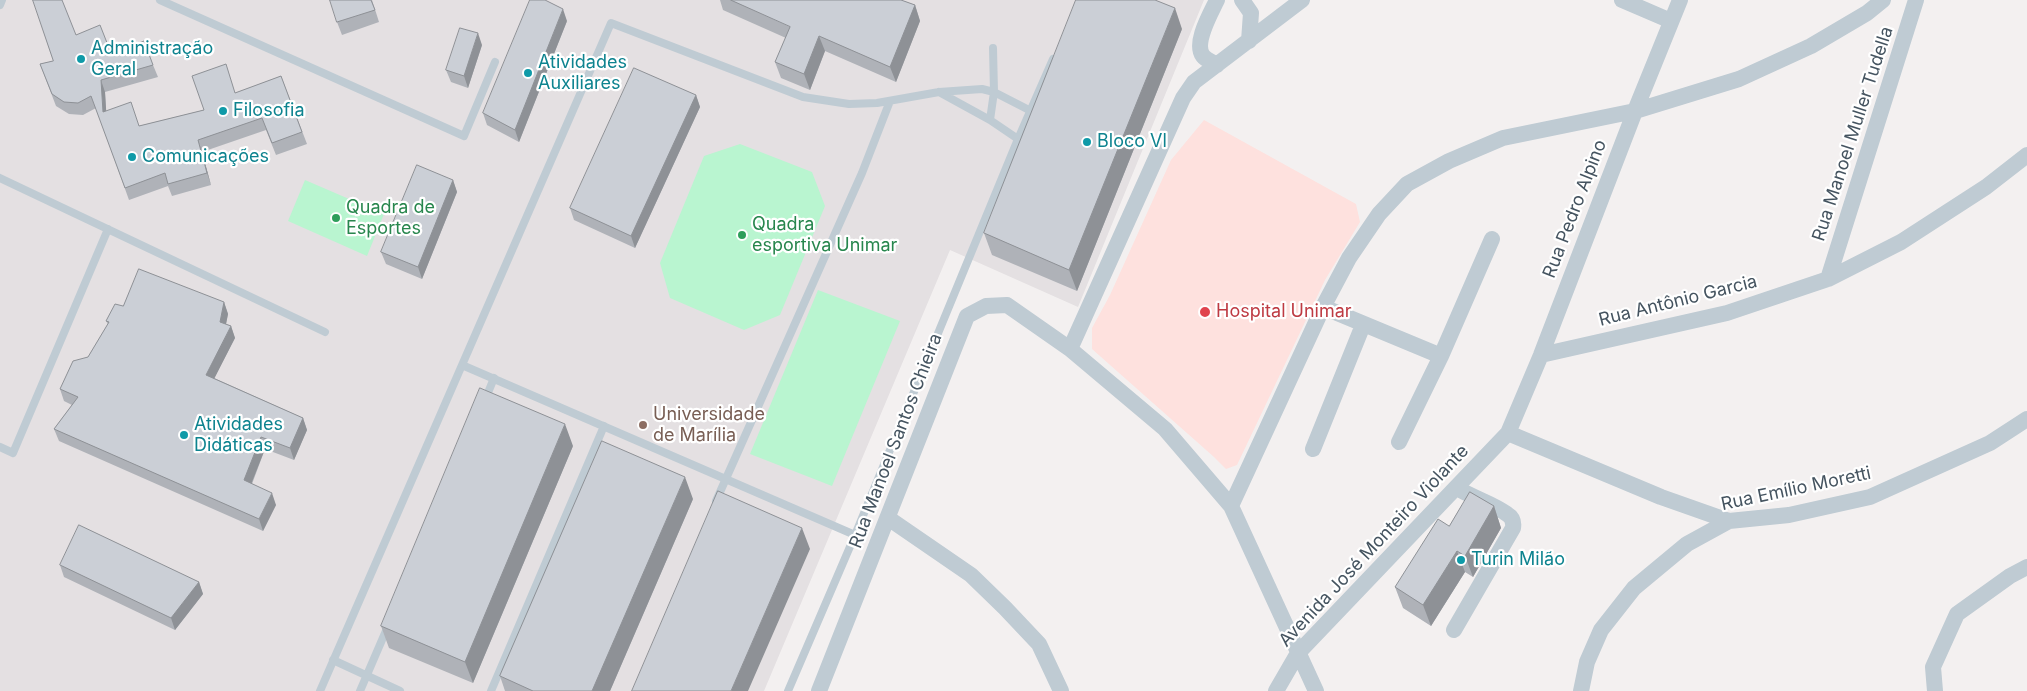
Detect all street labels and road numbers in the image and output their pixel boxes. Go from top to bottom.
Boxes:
street label: Rua Manoel Muller Tudella [1808,24,1898,244]
street label: Rua Pedro Alpino [1539,137,1611,281]
street label: Rua Antônio Garcia [1597,271,1759,331]
street label: Rua Manoel Santos Chieira [845,331,947,551]
street label: Avenida José Monteiro Violante [1275,441,1473,651]
street label: Rua Emílio Moretti [1719,463,1873,515]

